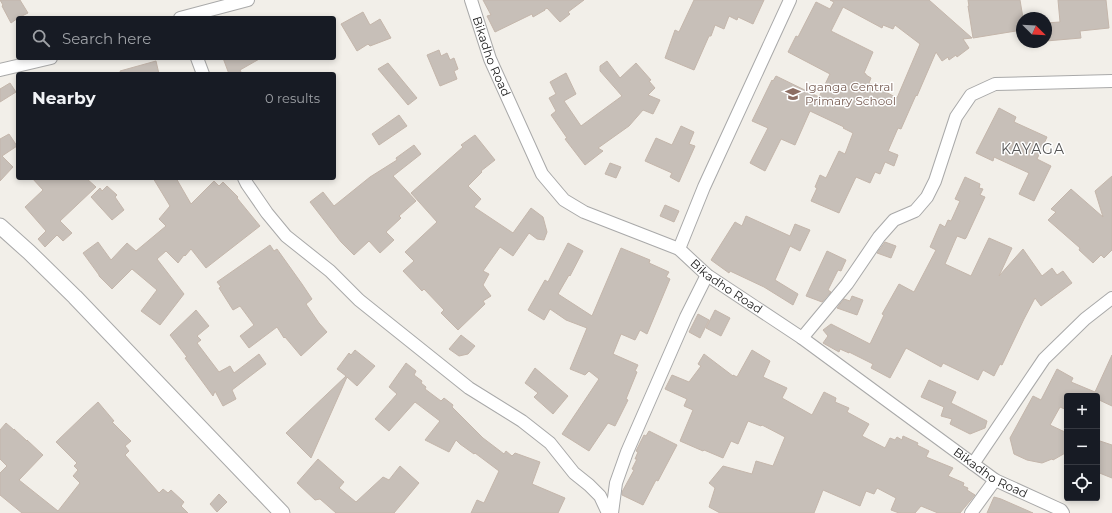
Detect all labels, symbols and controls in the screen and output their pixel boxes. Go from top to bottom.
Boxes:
north arrow [1016,12,1052,48]
street label: Bikadho Road [470,14,514,99]
search box [16,16,336,60]
icon: search [30,27,52,49]
text: Search here [62,29,151,48]
place label: Iganga Central Primary School [805,79,896,108]
school or university icon: Iganga Central Primary School [784,85,802,103]
text: Nearby [32,88,96,108]
text: 0 results [265,90,320,106]
district label: KAYAGA [1001,140,1065,158]
street label: Bikadho Road [687,255,765,317]
map controls [1064,393,1100,501]
button: + [1064,393,1100,429]
button: − [1064,429,1100,465]
street label: Bikadho Road [951,444,1030,501]
button: locate [1064,465,1100,501]

